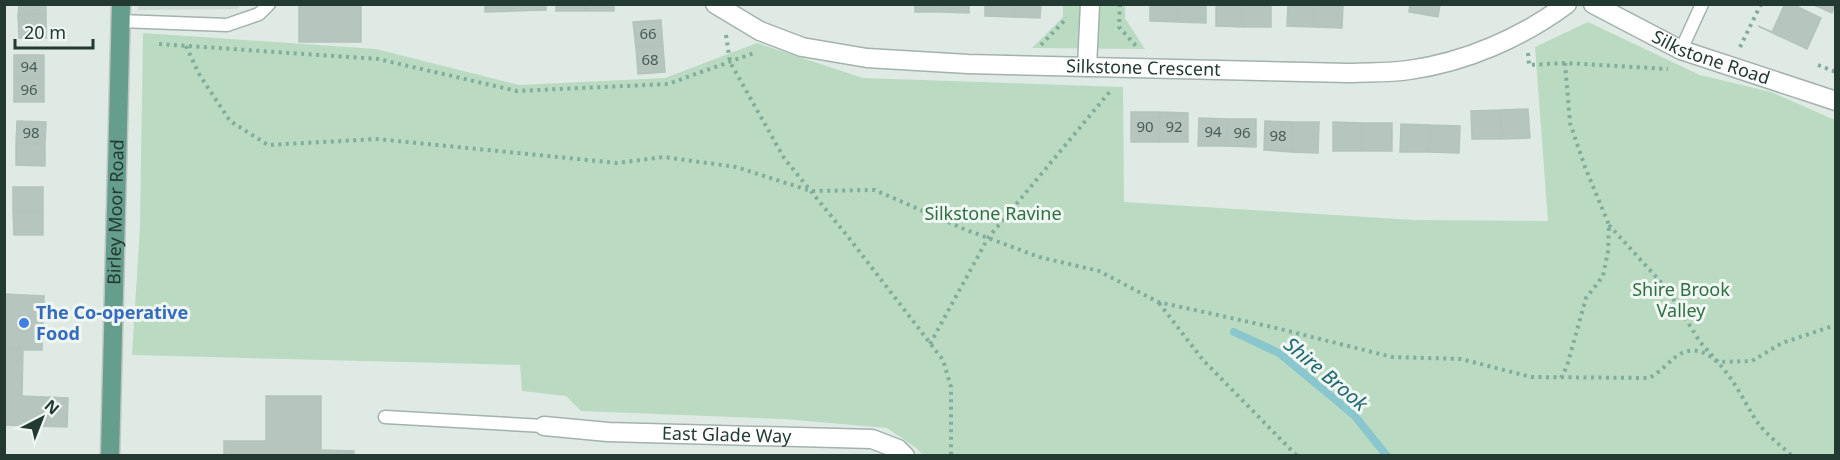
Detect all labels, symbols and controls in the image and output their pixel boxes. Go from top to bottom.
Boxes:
scale bar [15,12,93,50]
text: 20 m [24,20,66,44]
house number: 66 [639,23,657,43]
street label: Silkstone Road [1648,24,1773,89]
house number: 68 [641,49,659,69]
street label: Silkstone Crescent [1066,53,1221,81]
house number: 94 [20,56,38,76]
house number: 96 [20,79,38,99]
house number: 90 [1136,116,1154,136]
house number: 92 [1165,116,1183,136]
house number: 94 [1204,121,1222,141]
house number: 98 [22,122,40,142]
house number: 96 [1233,122,1251,142]
house number: 98 [1269,125,1287,145]
street label: Birley Moor Road [101,139,129,285]
park label: Silkstone Ravine [924,201,1062,225]
park label: Shire Brook Valley [1632,277,1730,322]
place label: The Co-operative Food [36,300,188,345]
marker: The Co-operative Food [17,316,31,330]
water label: Shire Brook [1279,331,1375,417]
north arrow [12,388,72,448]
text: N [40,394,64,419]
street label: East Glade Way [662,420,793,448]

